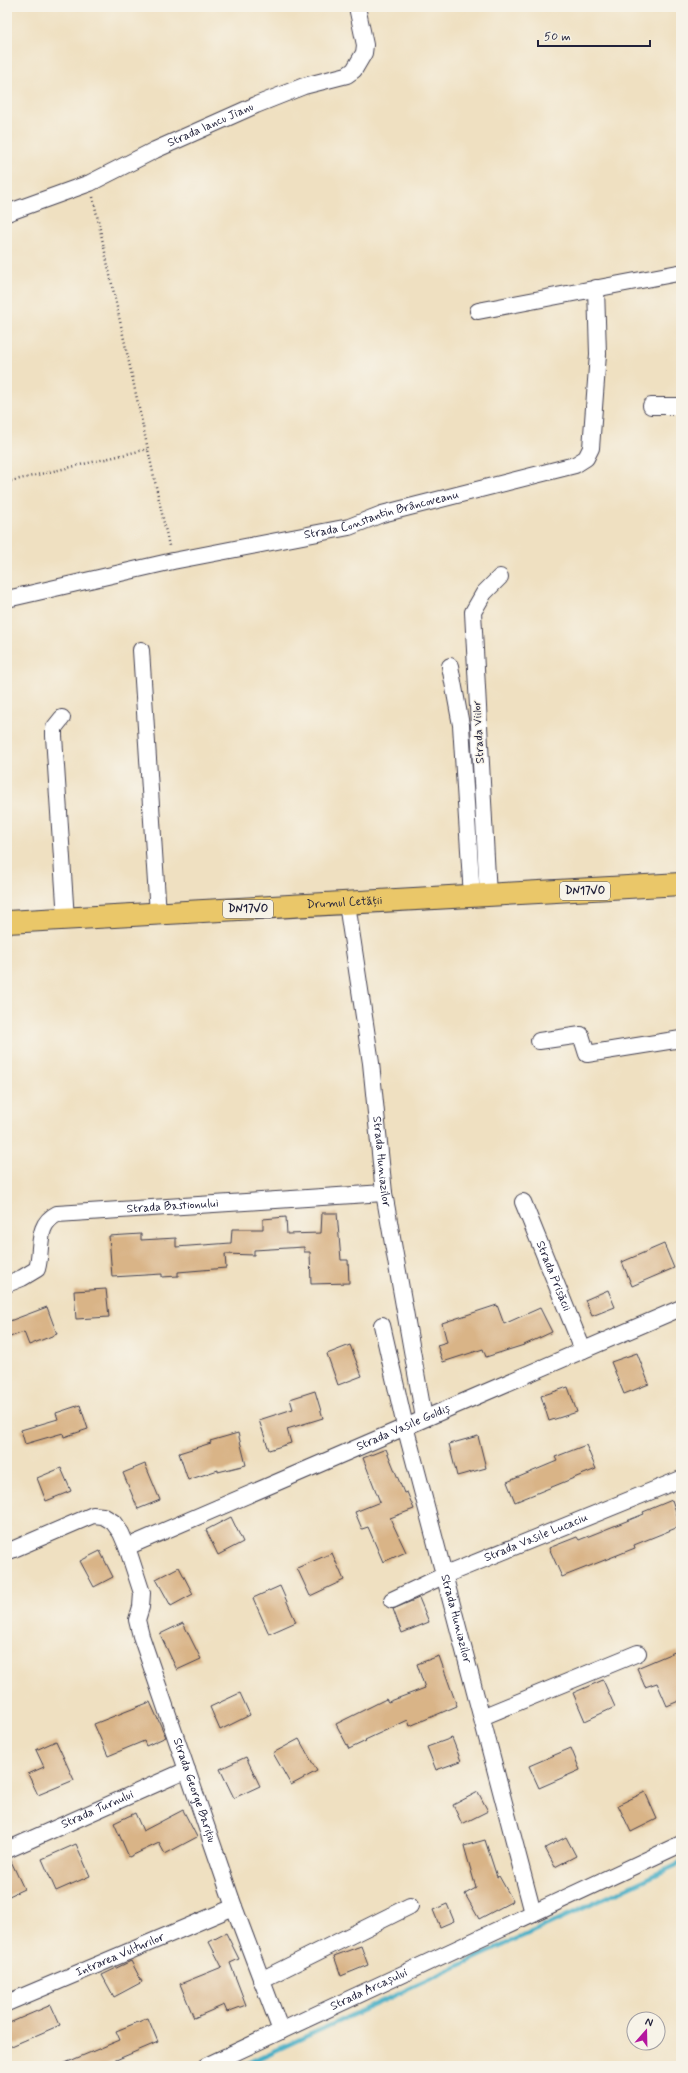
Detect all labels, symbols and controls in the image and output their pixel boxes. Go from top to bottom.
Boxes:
scale bar [538,22,650,48]
text: 50 m [544,29,571,45]
street label: Strada Iancu Jianu [165,99,256,151]
street label: Strada Constantin Brâncoveanu [303,487,461,544]
street label: Strada Viilor [469,700,489,764]
road number: DN17VO [560,882,610,900]
street label: Drumul Cetății [306,893,383,913]
road number: DN17VO [223,900,273,918]
street label: Strada Huniazilor [368,1115,394,1209]
street label: Strada Bastionului [126,1196,219,1218]
street label: Strada Prisăcii [532,1239,575,1314]
street label: Strada Vasile Goldiș [354,1400,453,1455]
street label: Strada Vasile Lucaciu [482,1510,591,1566]
street label: Strada Huniazilor [436,1573,475,1665]
street label: Strada George Barițiu [169,1736,219,1845]
street label: Strada Turnului [59,1787,136,1833]
street label: Intrarea Vulturilor [73,1929,168,1981]
street label: Strada Arcașului [328,1965,410,2015]
north arrow [626,2011,666,2051]
text: N [643,2015,655,2030]

